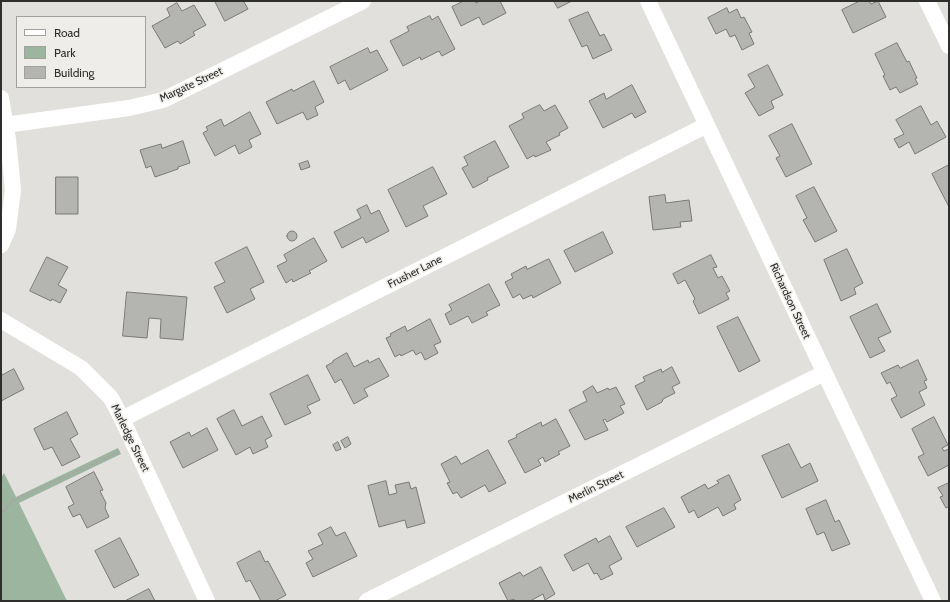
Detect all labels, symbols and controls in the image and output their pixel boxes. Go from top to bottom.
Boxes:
legend [16,16,146,88]
text: Road [54,25,80,40]
text: Park [54,45,76,60]
text: Building [54,65,95,80]
street label: Margate Street [157,65,225,105]
street label: Frusher Lane [386,253,444,291]
street label: Richardson Street [767,261,813,341]
street label: Marledge Street [108,402,152,474]
street label: Merlin Street [566,468,626,506]

